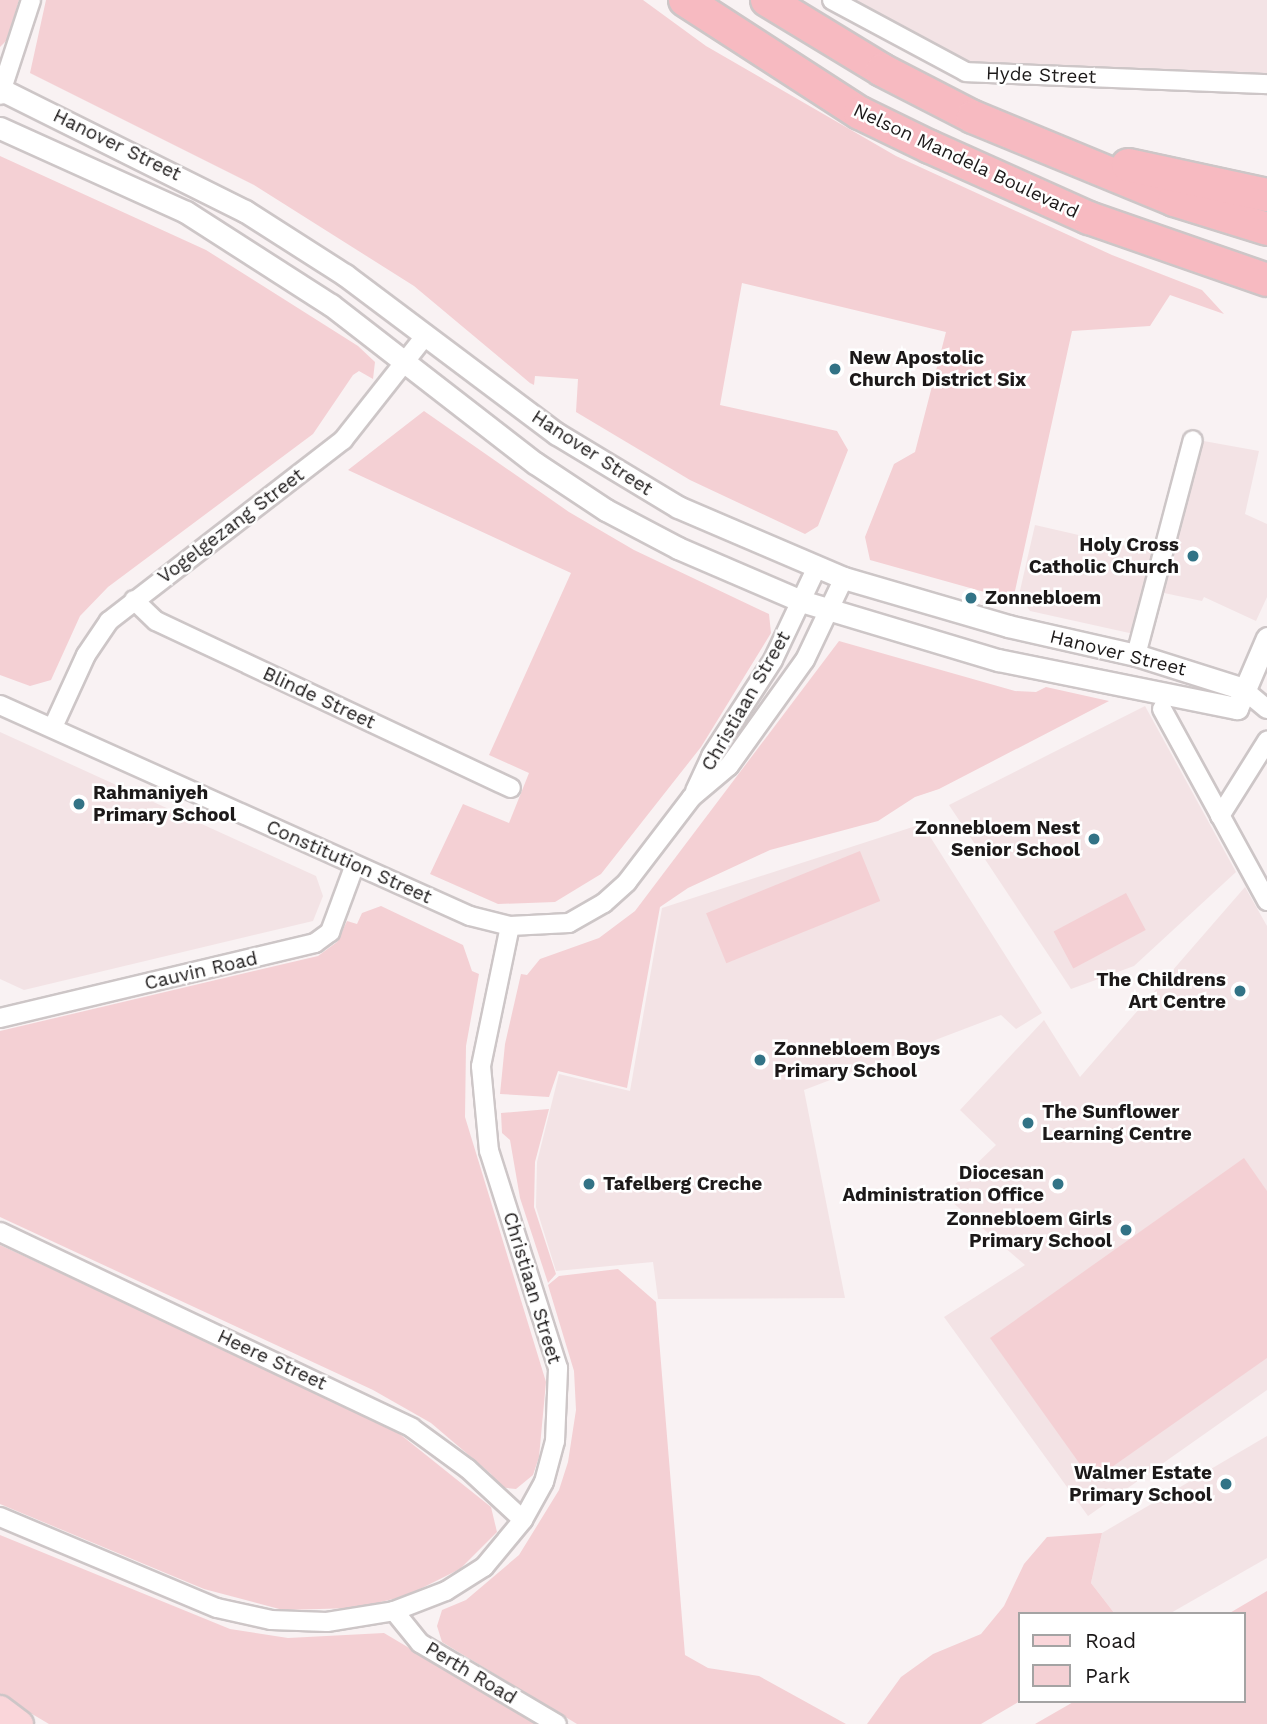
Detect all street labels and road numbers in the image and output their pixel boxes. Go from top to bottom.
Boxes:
street label: Hyde Street [985,62,1097,88]
street label: Nelson Mandela Boulevard [849,99,1083,223]
street label: Hanover Street [49,104,185,186]
street label: Hanover Street [527,405,657,501]
street label: Vogelgezang Street [153,464,309,588]
street label: Hanover Street [1047,625,1189,681]
street label: Christiaan Street [697,627,795,775]
street label: Blinde Street [259,662,379,734]
street label: Constitution Street [263,815,435,909]
street label: Cauvin Road [142,947,260,995]
street label: Christiaan Street [498,1209,566,1367]
street label: Heere Street [214,1325,330,1395]
street label: Perth Road [421,1637,521,1709]

